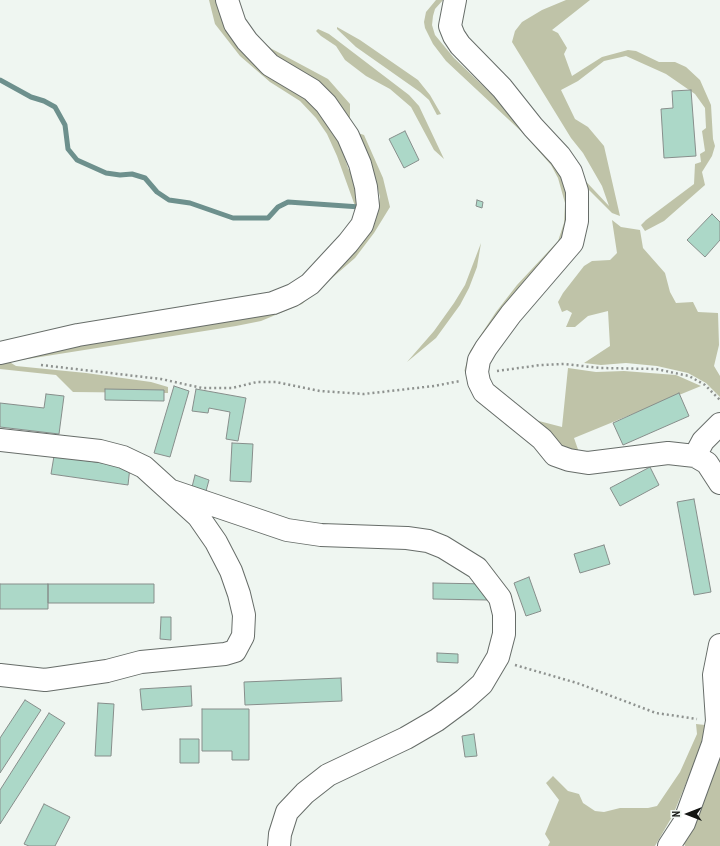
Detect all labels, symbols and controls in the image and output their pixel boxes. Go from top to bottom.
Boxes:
north arrow [668,794,708,834]
text: N [669,811,683,817]

